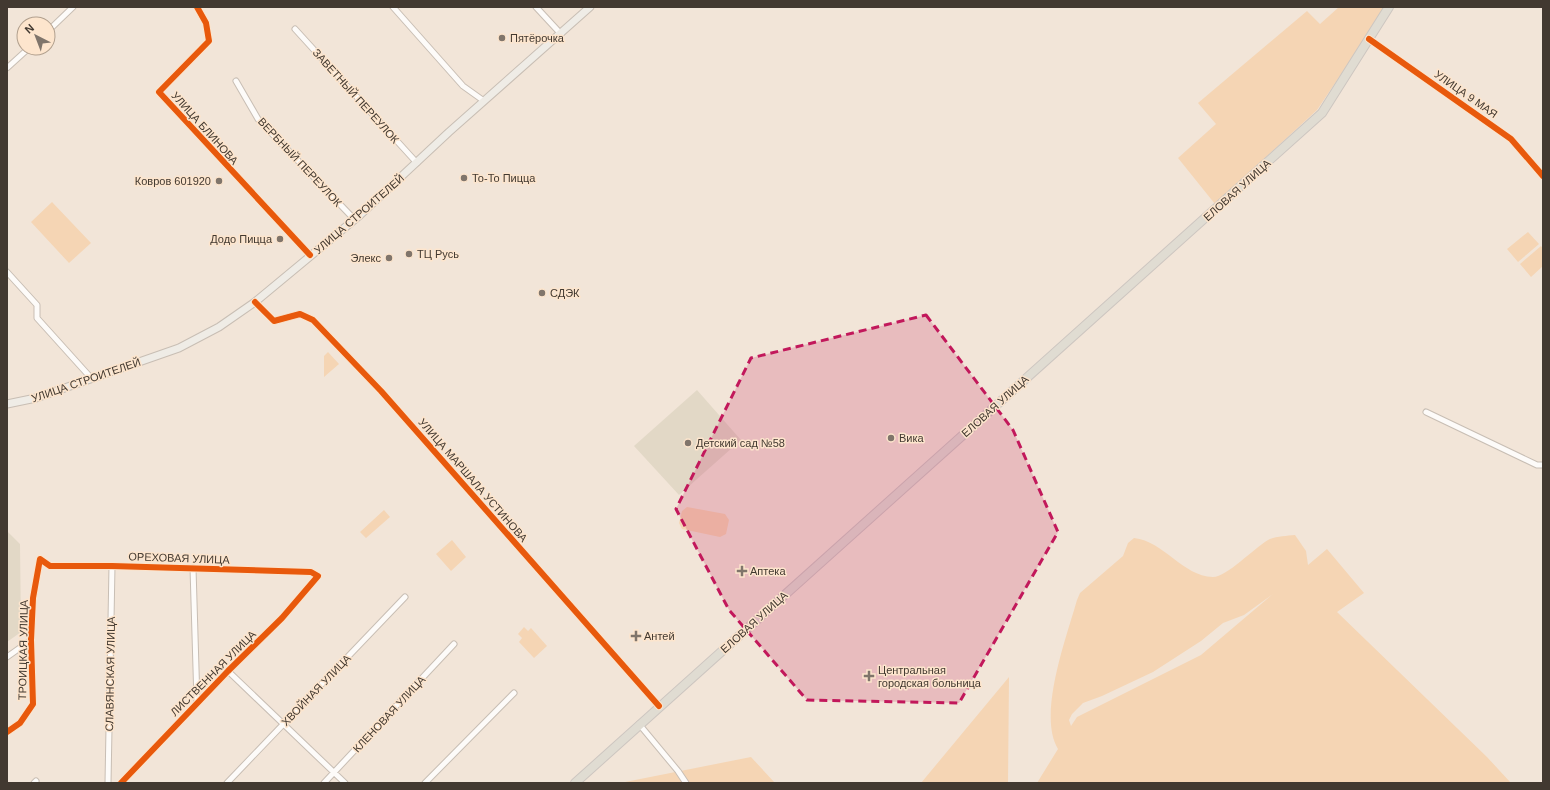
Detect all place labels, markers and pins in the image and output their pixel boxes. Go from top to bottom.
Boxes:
place label: Пятёрочка [510,32,565,44]
marker: Пятёрочка [497,33,507,43]
place label: То-То Пицца [472,172,536,184]
marker: То-То Пицца [459,173,469,183]
place label: Ковров 601920 [135,175,211,187]
marker: Ковров 601920 [214,176,224,186]
place label: Додо Пицца [210,233,273,245]
marker: Додо Пицца [275,234,285,244]
place label: ТЦ Русь [417,248,459,260]
marker: ТЦ Русь [404,249,414,259]
place label: Элекс [350,252,381,264]
marker: Элекс [384,253,394,263]
place label: СДЭК [550,287,580,299]
marker: СДЭК [537,288,547,298]
place label: Вика [899,432,925,444]
marker: Вика [886,433,896,443]
place label: Детский сад №58 [696,437,785,449]
marker: Детский сад №58 [683,438,693,448]
place label: Аптека [750,565,786,577]
marker: Аптека [737,566,747,576]
place label: Антей [644,630,675,642]
marker: Антей [631,631,641,641]
place label: Центральная городская больница [878,664,982,689]
marker: Центральная городская больница [863,670,875,682]

